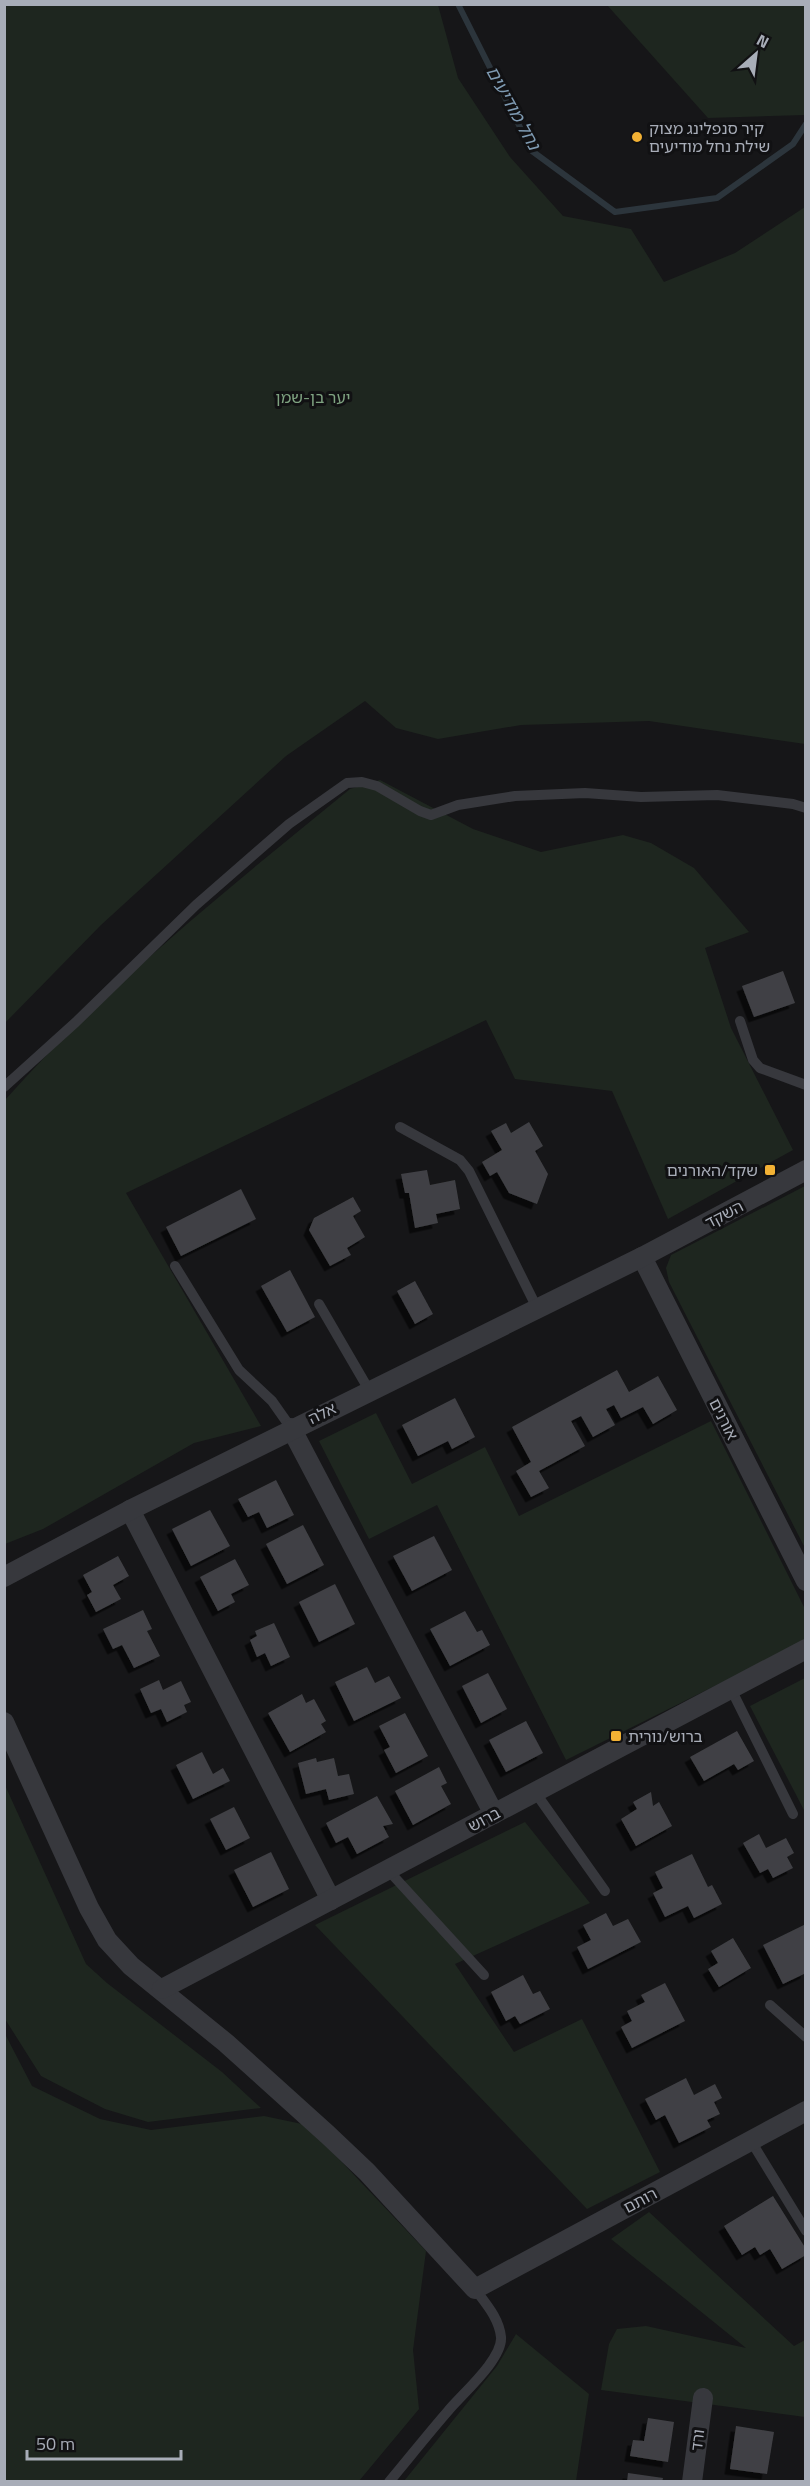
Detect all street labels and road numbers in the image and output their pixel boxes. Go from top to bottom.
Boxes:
street label: השקד [701,1194,747,1234]
street label: אורנים [703,1394,745,1444]
street label: אלה [304,1396,340,1430]
street label: ברוש [464,1801,504,1837]
street label: רותם [619,2181,661,2219]
street label: ורד [684,2428,710,2452]

